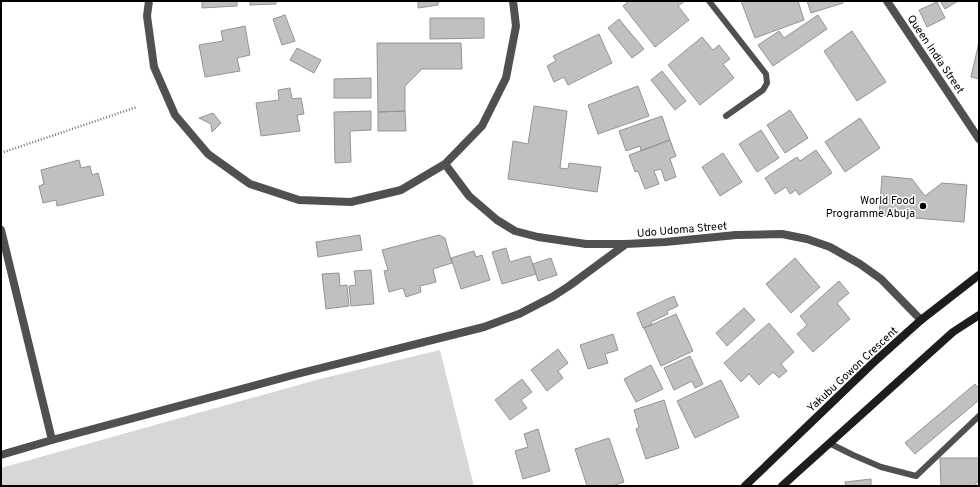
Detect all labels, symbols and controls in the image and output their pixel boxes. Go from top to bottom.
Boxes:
street label: Queen India Street [904,12,967,97]
place label: World Food Programme Abuja [826,194,915,221]
marker: World Food Programme Abuja [918,201,928,211]
street label: Udo Udoma Street [636,219,728,241]
street label: Yakubu Gowon Crescent [804,324,901,415]

